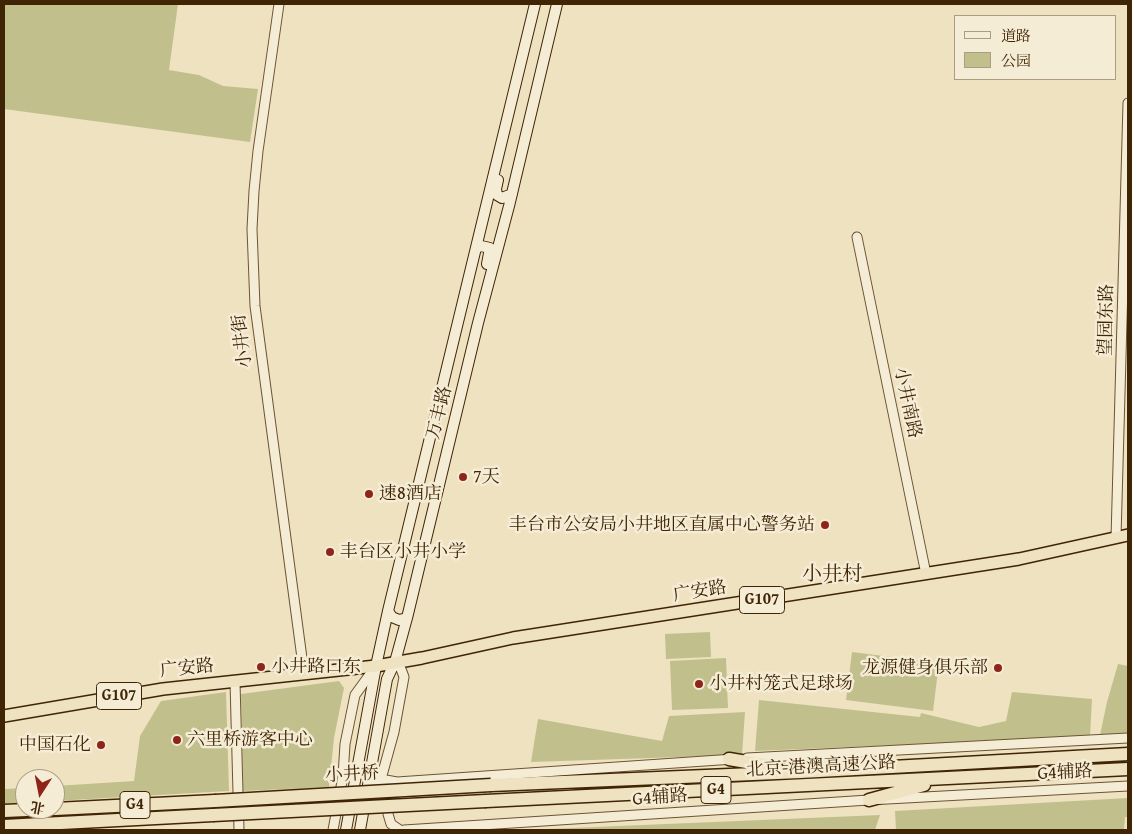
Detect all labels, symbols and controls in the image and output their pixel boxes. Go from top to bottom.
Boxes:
legend [954,15,1117,80]
text: 道路 [1001,25,1031,46]
text: 公园 [1001,50,1031,71]
street label: 望园东路 [1096,284,1118,356]
street label: 小井街 [229,313,257,369]
street label: 小井南路 [889,366,925,440]
street label: 万丰路 [423,384,457,442]
place label: 7天 [473,466,500,488]
marker: 7天 [457,471,469,483]
place label: 速8酒店 [379,483,442,505]
marker: 速8酒店 [363,488,375,500]
place label: 丰台市公安局小井地区直属中心警务站 [509,514,815,536]
marker: 丰台市公安局小井地区直属中心警务站 [819,519,831,531]
place label: 丰台区小井小学 [340,541,466,563]
marker: 丰台区小井小学 [324,546,336,558]
district label: 小井村 [802,563,862,587]
street label: 广安路 [672,577,728,607]
road number: G107 [740,586,784,614]
street label: 广安路 [159,655,215,683]
place label: 小井路口东 [271,656,361,678]
place label: 龙源健身俱乐部 [862,657,988,679]
marker: 小井路口东 [255,661,267,673]
marker: 龙源健身俱乐部 [992,662,1004,674]
place label: 小井村笼式足球场 [709,673,853,695]
marker: 小井村笼式足球场 [693,678,705,690]
road number: G107 [96,682,142,709]
place label: 六里桥游客中心 [187,729,313,751]
place label: 中国石化 [19,734,91,756]
marker: 六里桥游客中心 [171,734,183,746]
marker: 中国石化 [95,739,107,751]
street label: 北京-港澳高速公路 [745,752,897,782]
street label: G4辅路 [1037,761,1093,785]
street label: 小井桥 [324,763,380,787]
north arrow [15,769,65,819]
road number: G4 [701,776,731,804]
street label: G4辅路 [632,785,688,811]
road number: G4 [120,792,150,818]
text: 北 [29,797,46,819]

